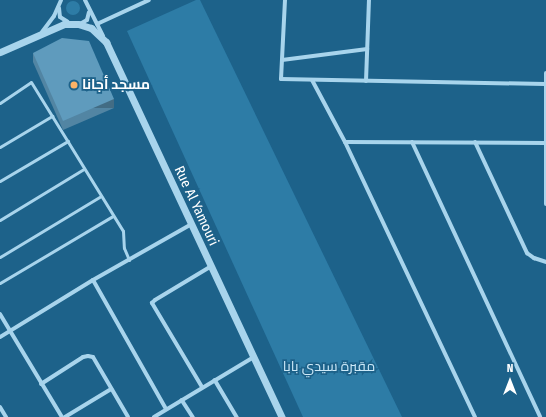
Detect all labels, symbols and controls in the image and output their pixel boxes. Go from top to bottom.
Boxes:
place label: مسجد أجانا [82,77,150,93]
marker: مسجد أجانا [69,80,79,90]
street label: Rue Al Yamouri [170,163,222,249]
park label: مقبرة سيدي بابا [283,359,375,375]
north arrow [490,361,530,401]
text: N [507,362,513,375]

